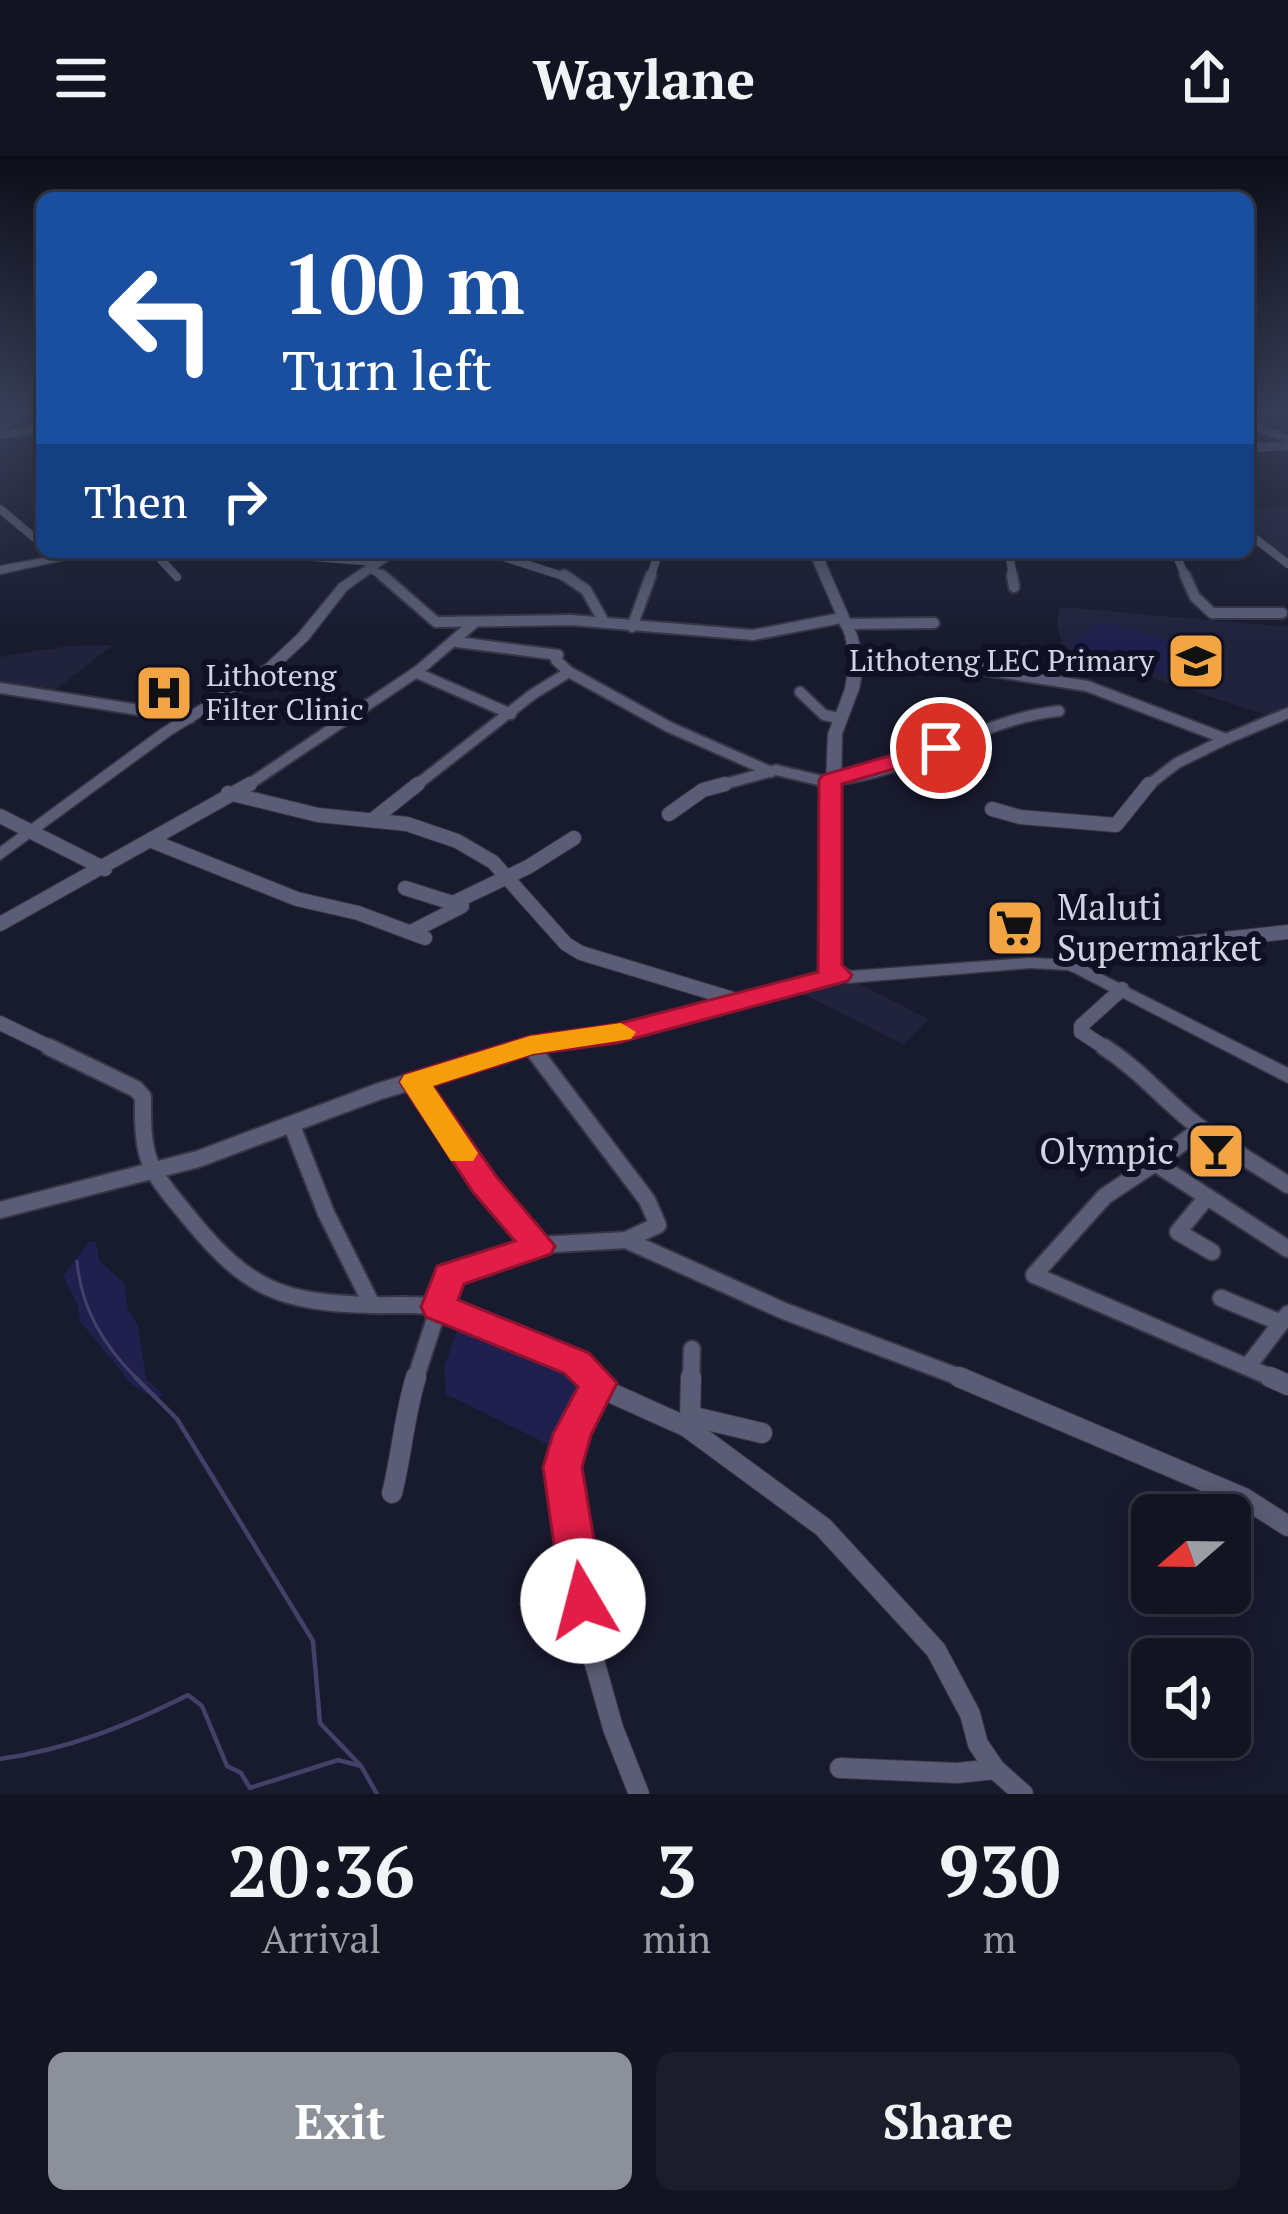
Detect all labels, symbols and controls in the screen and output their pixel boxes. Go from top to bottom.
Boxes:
text: Waylane [533,43,755,114]
icon: menu [48,45,114,111]
icon: share [1174,45,1240,111]
text: 100 m [282,227,525,338]
icon: left [84,240,240,396]
text: Turn left [282,334,492,405]
icon: right [212,468,278,534]
text: Then [84,471,188,531]
school or university icon: Lithoteng LEC Primary [1165,630,1227,692]
place label: Lithoteng LEC Primary [849,640,1155,680]
place label: Lithoteng Filter Clinic [206,655,364,729]
hospital icon: Lithoteng Filter Clinic [133,662,195,724]
pin [890,697,992,799]
icon: arrive [908,715,974,781]
place label: Maluti Supermarket [1057,883,1262,971]
supermarket icon: Maluti Supermarket [984,897,1046,959]
bar icon: Olympic [1185,1120,1247,1182]
place label: Olympic [1039,1127,1174,1174]
north arrow [1131,1494,1251,1614]
map controls [1131,1494,1251,1758]
position arrow [520,1538,646,1664]
button: sound [1131,1638,1251,1758]
text: 20:36 [227,1822,415,1918]
text: 3 [656,1822,697,1918]
text: 930 [938,1822,1060,1918]
text: Arrival [261,1912,381,1964]
text: min [642,1912,711,1964]
text: m [983,1912,1016,1964]
button: Exit [48,2052,632,2190]
button: Share [656,2052,1240,2190]

